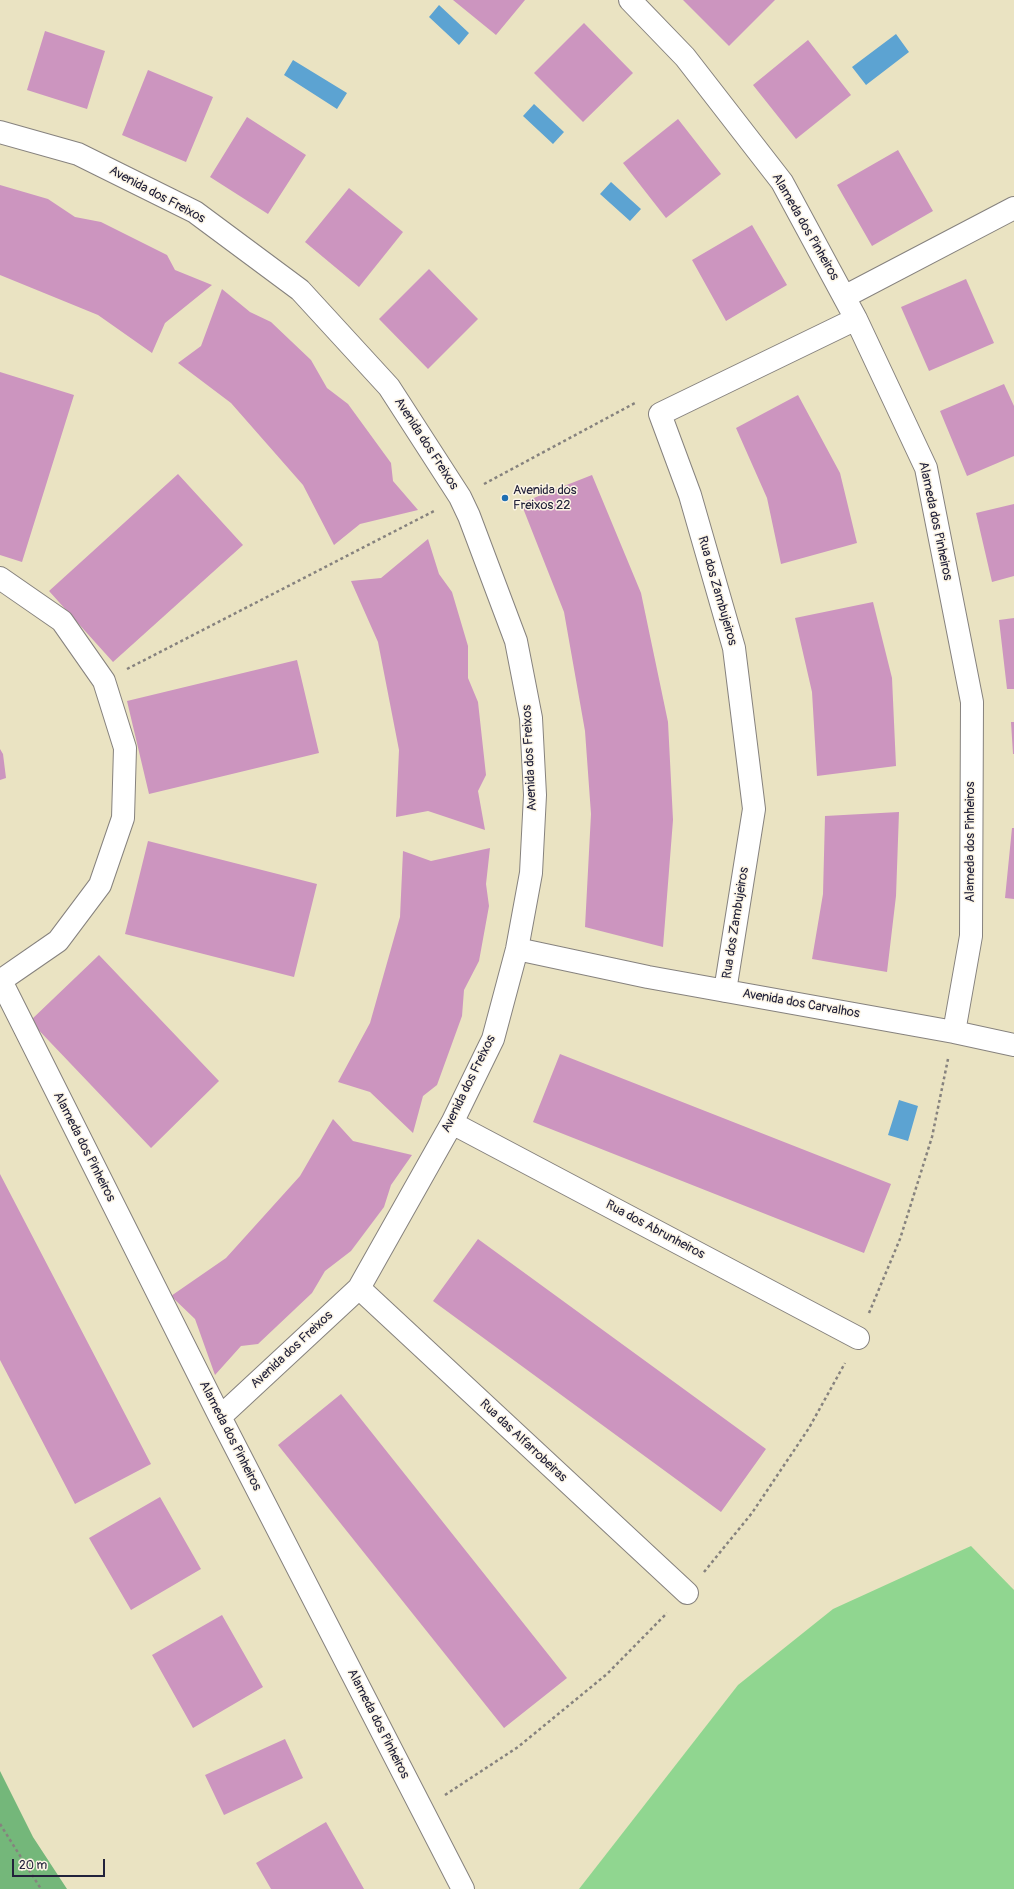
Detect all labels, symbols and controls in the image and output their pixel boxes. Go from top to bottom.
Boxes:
street label: Avenida dos Freixos [106,163,208,227]
street label: Alameda dos Pinheiros [768,171,842,283]
street label: Avenida dos Freixos [390,395,462,493]
street label: Alameda dos Pinheiros [915,460,955,582]
place label: Avenida dos Freixos 22 [513,483,576,514]
marker: Avenida dos Freixos 22 [500,493,510,503]
street label: Rua dos Zambujeiros [694,535,740,647]
street label: Avenida dos Freixos [519,704,541,812]
street label: Alameda dos Pinheiros [963,781,979,903]
street label: Rua dos Zambujeiros [719,866,753,980]
street label: Avenida dos Carvalhos [741,986,861,1022]
street label: Avenida dos Freixos [439,1033,499,1135]
street label: Alameda dos Pinheiros [50,1089,118,1205]
street label: Rua dos Abrunheiros [603,1197,707,1263]
street label: Avenida dos Freixos [248,1308,336,1392]
street label: Alameda dos Pinheiros [196,1378,264,1494]
street label: Rua das Alfarrobeiras [476,1396,570,1486]
street label: Alameda dos Pinheiros [344,1666,412,1782]
scale bar [14,1851,107,1877]
text: 20 m [19,1858,47,1873]

